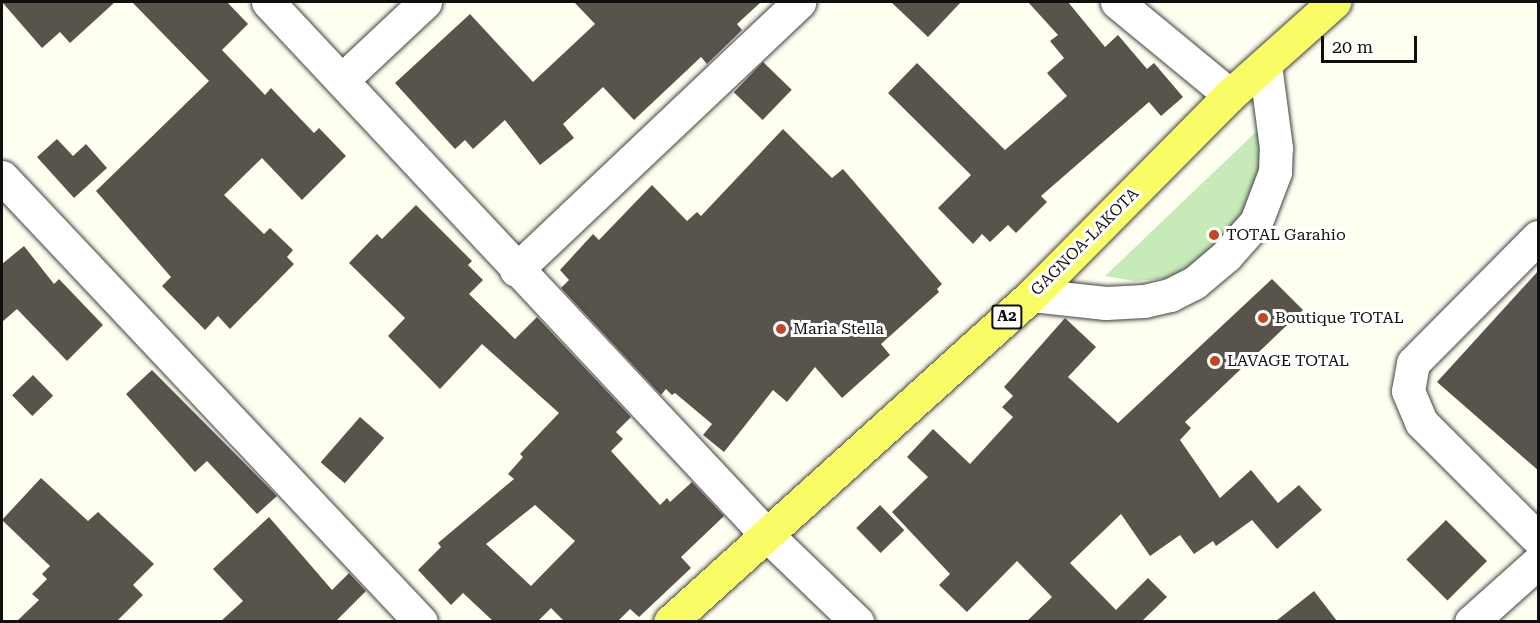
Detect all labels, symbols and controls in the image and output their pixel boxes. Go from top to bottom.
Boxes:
scale bar [1324,24,1420,62]
text: 20 m [1332,36,1373,57]
street label: GAGNOA-LAKOTA [1027,184,1143,300]
place label: TOTAL Garahio [1226,225,1346,245]
marker: TOTAL Garahio [1207,228,1221,242]
road number: A2 [990,305,1024,329]
place label: Boutique TOTAL [1275,308,1404,328]
marker: Boutique TOTAL [1256,311,1270,325]
place label: Maria Stella [793,319,884,339]
marker: Maria Stella [774,322,788,336]
place label: LAVAGE TOTAL [1227,351,1349,371]
marker: LAVAGE TOTAL [1208,354,1222,368]

